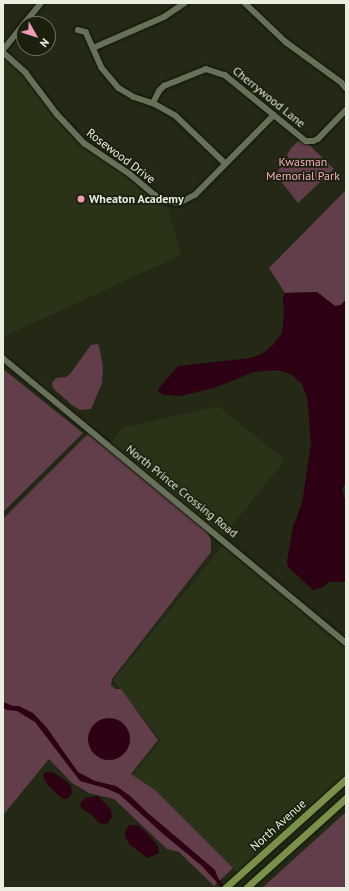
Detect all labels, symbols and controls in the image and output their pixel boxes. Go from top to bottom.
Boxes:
north arrow [16,16,56,56]
text: N [37,36,52,50]
street label: Cherrywood Lane [230,63,308,131]
street label: Rosewood Drive [84,126,158,186]
park label: Kwasman Memorial Park [266,155,340,183]
place label: Wheaton Academy [89,192,184,206]
marker: Wheaton Academy [76,194,86,204]
street label: North Prince Crossing Road [123,442,241,540]
street label: North Avenue [247,796,309,854]

